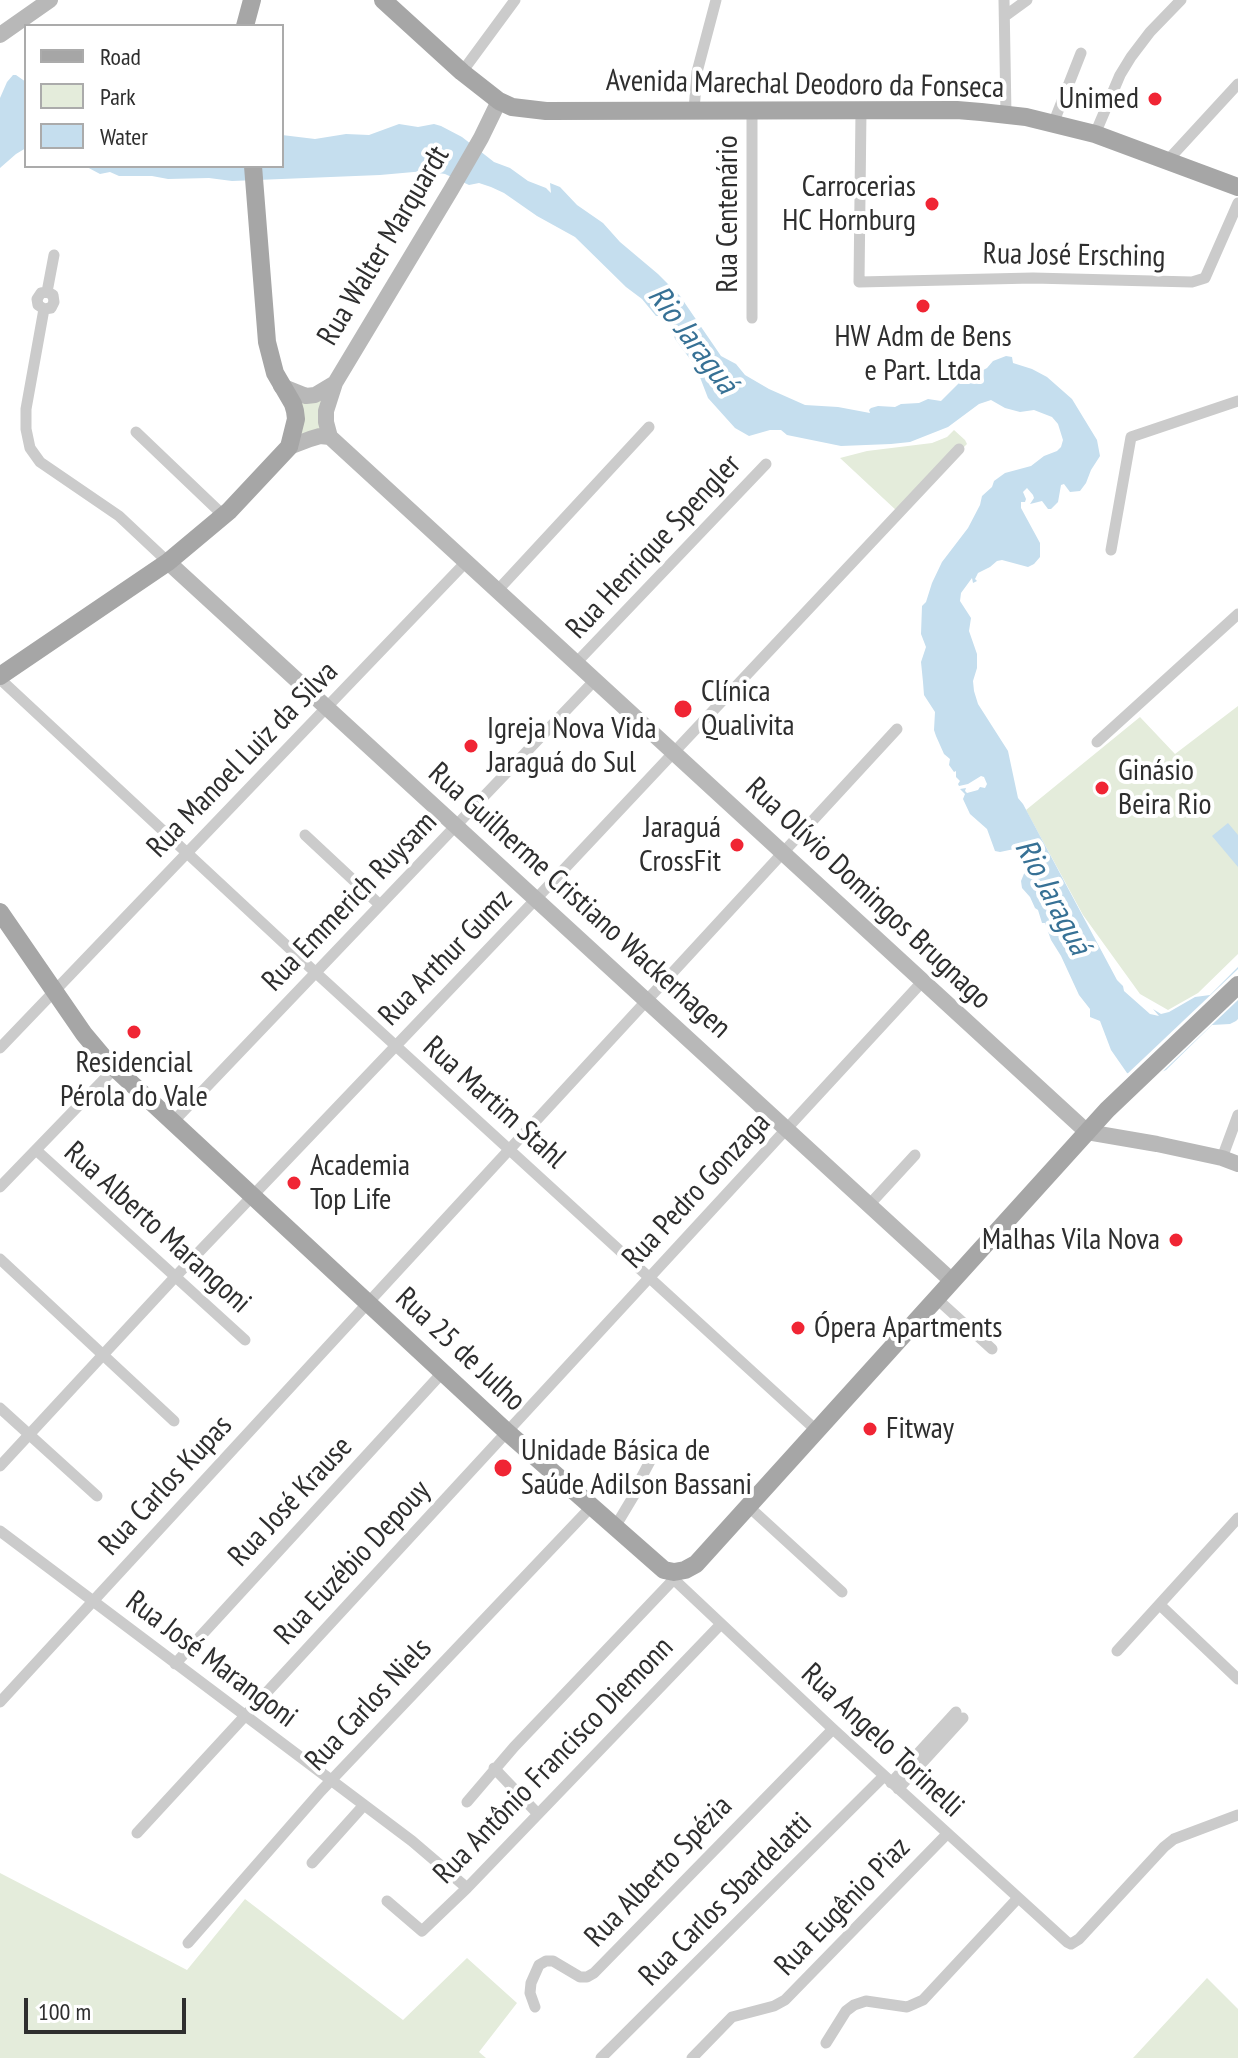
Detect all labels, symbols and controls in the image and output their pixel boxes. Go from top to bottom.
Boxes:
legend [24,24,284,168]
text: Road [100,41,141,72]
street label: Avenida Marechal Deodoro da Fonseca [606,64,1004,106]
text: Park [100,81,136,112]
place label: Unimed [1059,81,1139,117]
marker: Unimed [1146,90,1164,108]
text: Water [100,121,148,152]
street label: Rua Centenário [710,135,746,293]
street label: Rua Walter Marquardt [310,140,458,352]
place label: Carrocerias HC Hornburg [782,169,916,240]
marker: Carrocerias HC Hornburg [923,195,941,213]
street label: Rua José Ersching [982,236,1166,276]
water label: Rio Jaraguá [639,278,745,402]
marker: HW Adm de Bens e Part. Ltda [914,297,932,315]
place label: HW Adm de Bens e Part. Ltda [834,319,1012,390]
street label: Rua Henrique Spengler [559,447,749,647]
street label: Rua Manoel Luiz da Silva [140,654,346,866]
place label: Clínica Qualivita [701,674,794,744]
marker: Clínica Qualivita [672,698,694,720]
place label: Igreja Nova Vida Jaraguá do Sul [487,711,657,782]
marker: Igreja Nova Vida Jaraguá do Sul [462,737,480,755]
place label: Ginásio Beira Rio [1118,753,1211,824]
street label: Rua Guilherme Cristiano Wackerhagen [421,756,737,1046]
street label: Rua Olívio Domingos Brugnago [738,771,998,1017]
marker: Ginásio Beira Rio [1093,779,1111,797]
street label: Rua Emmerich Ruysam [255,805,445,999]
place label: Jaraguá CrossFit [639,810,721,880]
water label: Rio Jaraguá [1006,833,1098,961]
marker: Jaraguá CrossFit [728,836,746,854]
street label: Rua Arthur Gumz [372,882,520,1034]
marker: Residencial Pérola do Vale [125,1023,143,1041]
street label: Rua Martim Stahl [415,1029,573,1177]
place label: Residencial Pérola do Vale [60,1045,208,1116]
street label: Rua Pedro Gonzaga [616,1106,778,1276]
street label: Rua Alberto Marangoni [56,1135,258,1321]
place label: Academia Top Life [310,1148,410,1218]
marker: Academia Top Life [285,1174,303,1192]
place label: Malhas Vila Nova [982,1222,1160,1258]
marker: Malhas Vila Nova [1167,1231,1185,1249]
street label: Rua 25 de Julho [388,1281,532,1419]
place label: Ópera Apartments [814,1310,1002,1346]
marker: Ópera Apartments [789,1319,807,1337]
street label: Rua Carlos Kupas [92,1409,240,1563]
place label: Fitway [886,1411,954,1447]
marker: Fitway [861,1420,879,1438]
street label: Rua José Krause [222,1429,360,1575]
place label: Unidade Básica de Saúde Adilson Bassani [521,1433,752,1504]
marker: Unidade Básica de Saúde Adilson Bassani [492,1457,514,1479]
street label: Rua Euzébio Depouy [268,1473,438,1653]
street label: Rua José Marangoni [118,1584,304,1736]
street label: Rua Antônio Francisco Diemonn [427,1630,681,1892]
street label: Rua Carlos Niels [299,1631,439,1779]
street label: Rua Angelo Torinelli [793,1657,971,1825]
street label: Rua Alberto Spézia [578,1789,740,1955]
street label: Rua Carlos Sbardelatti [632,1806,820,1994]
street label: Rua Eugênio Piaz [768,1830,918,1984]
scale bar [28,1982,190,2032]
text: 100 m [38,1996,91,2027]

